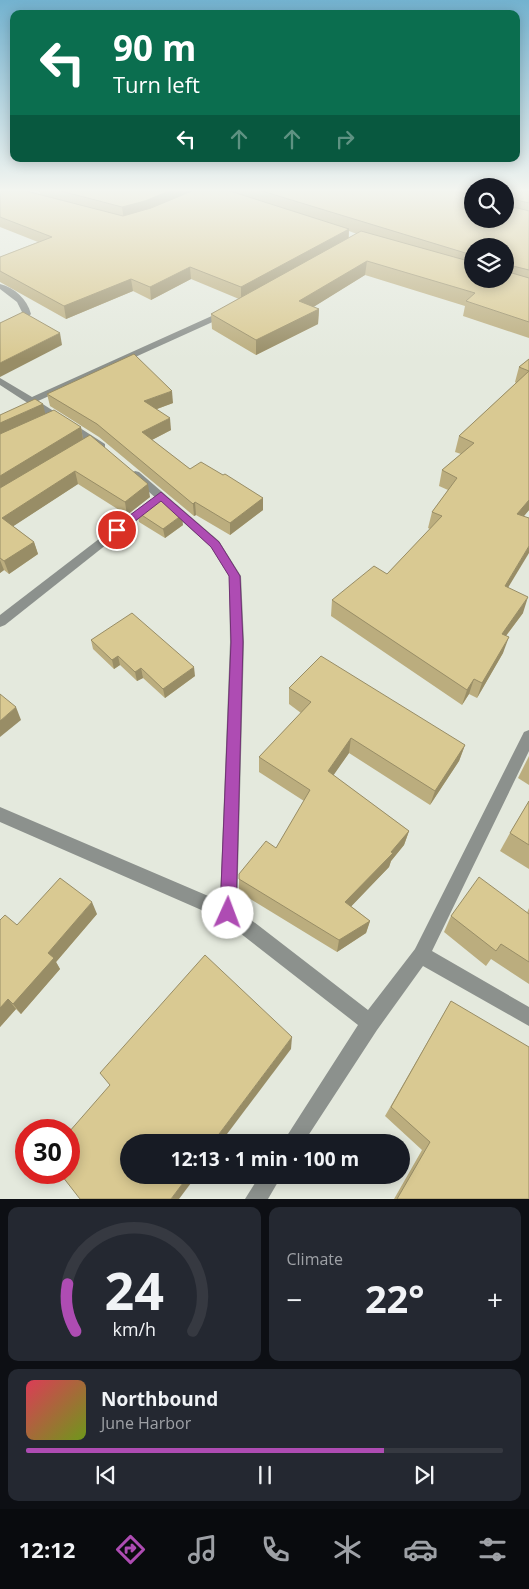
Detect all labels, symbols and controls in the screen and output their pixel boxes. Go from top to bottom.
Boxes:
text: 90 m [113,24,196,71]
icon: left [30,30,95,95]
text: Turn left [113,69,200,99]
icon: left [172,125,200,153]
icon: ahead [225,125,253,153]
icon: ahead [278,125,306,153]
icon: right [331,125,359,153]
map controls [464,178,514,288]
button: search [464,178,514,228]
button: layers [464,238,514,288]
pin [96,509,138,551]
icon: arrive [103,516,131,544]
position arrow [201,886,253,938]
speed limit sign: 30 [15,1119,80,1184]
text: 12:13 · 1 min · 100 m [171,1146,359,1172]
text: Climate [287,1248,343,1270]
text: 24 [105,1254,164,1325]
text: 22° [365,1272,425,1324]
text: − [287,1280,303,1318]
text: + [487,1280,503,1318]
text: km/h [113,1317,156,1341]
text: Northbound [101,1386,218,1412]
text: June Harbor [101,1412,191,1434]
icon: previous [92,1461,120,1489]
icon: pause [251,1461,279,1489]
icon: next [410,1461,438,1489]
icon: directions [113,1532,148,1567]
icon: music [185,1532,220,1567]
icon: phone [258,1532,293,1567]
icon: climate [330,1532,365,1567]
icon: car [403,1532,438,1567]
icon: filters [475,1532,510,1567]
text: 12:12 [19,1534,75,1564]

